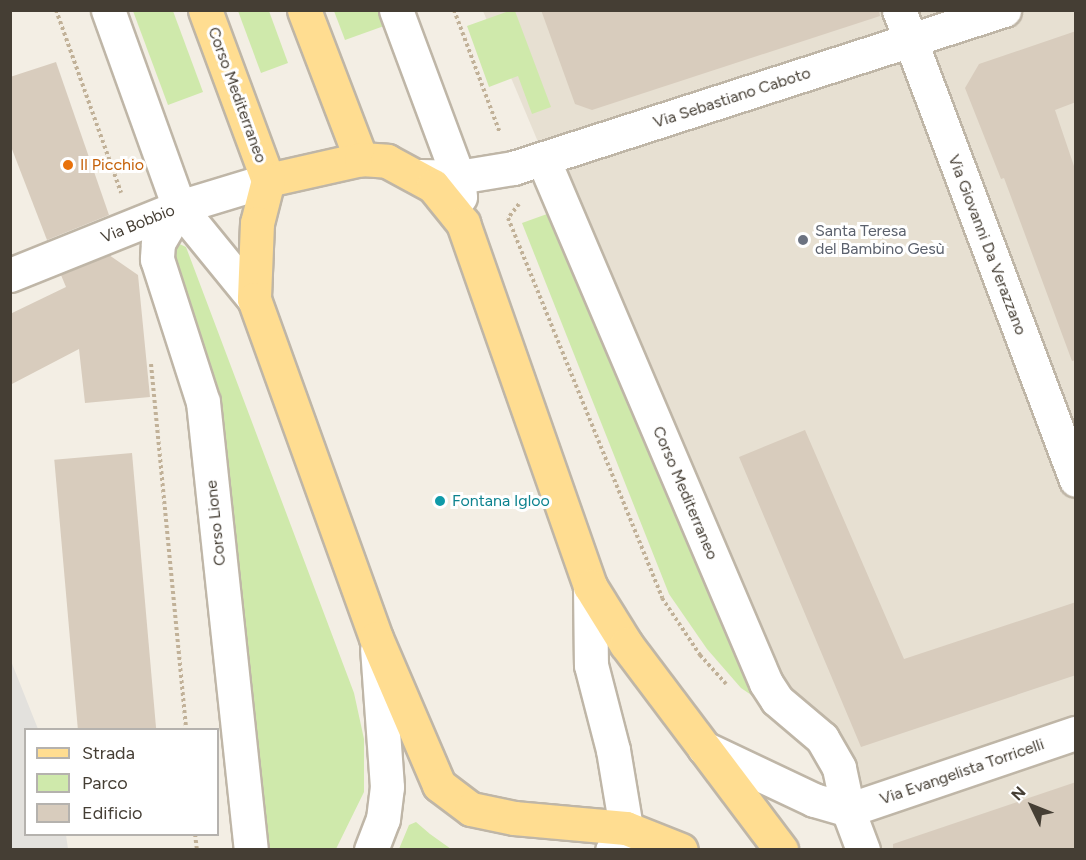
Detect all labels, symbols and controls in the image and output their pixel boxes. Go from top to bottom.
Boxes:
street label: Corso Mediterraneo [204,25,270,165]
street label: Via Sebastiano Caboto [651,64,813,132]
street label: Via Giovanni Da Verazzano [944,152,1030,338]
place label: Il Picchio [80,155,144,175]
marker: Il Picchio [61,158,75,172]
street label: Via Bobbio [98,201,178,247]
place label: Santa Teresa del Bambino Gesù [815,221,945,259]
marker: Santa Teresa del Bambino Gesù [796,233,810,247]
street label: Corso Mediterraneo [648,423,722,563]
street label: Corso Lione [202,479,230,567]
place label: Fontana Igloo [452,491,550,511]
marker: Fontana Igloo [433,494,447,508]
legend [24,728,219,836]
street label: Via Evangelista Torricelli [877,735,1047,809]
text: Strada [82,742,135,764]
text: Parco [82,772,128,794]
north arrow [1002,776,1062,836]
text: N [1007,782,1030,804]
text: Edificio [82,802,143,824]

